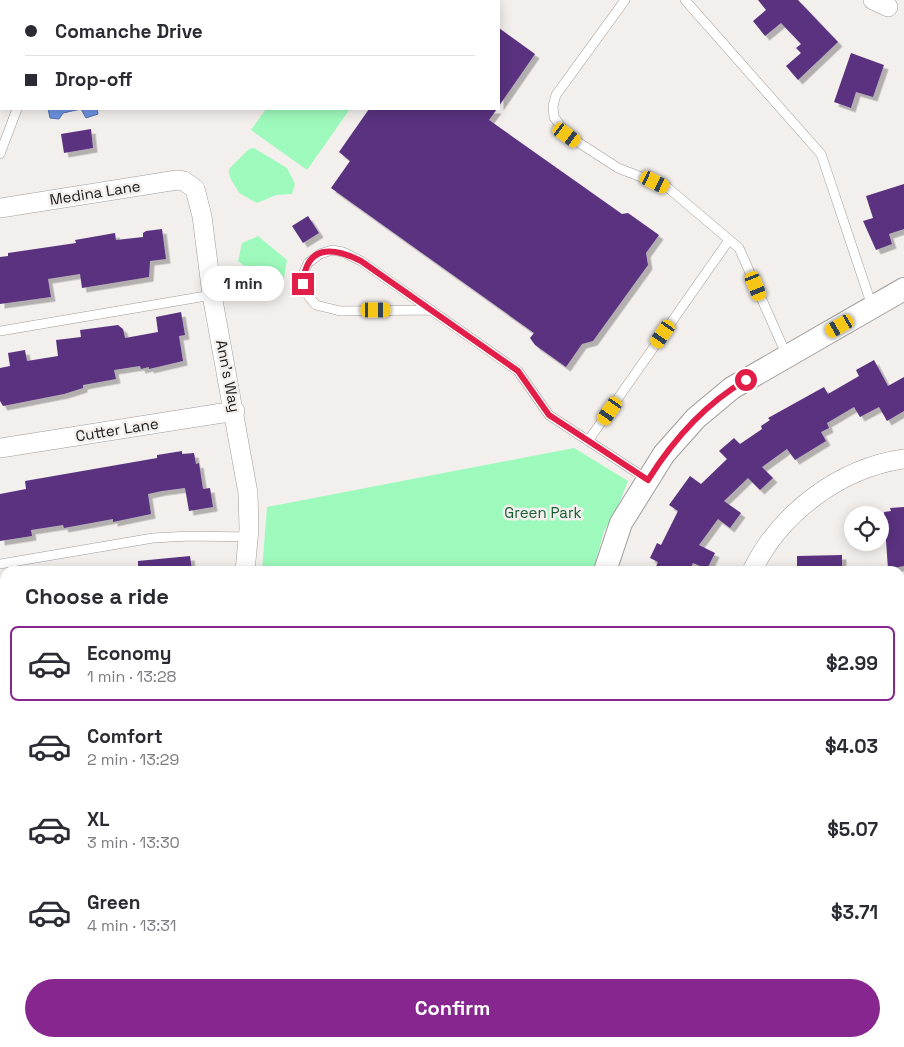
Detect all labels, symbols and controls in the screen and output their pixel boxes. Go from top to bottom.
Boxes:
text: Comanche Drive [55,19,203,44]
text: Drop-off [55,67,133,92]
car [550,120,583,150]
car [638,169,671,195]
street label: Medina Lane [48,176,142,209]
callout: 1 min [203,266,286,302]
car [743,269,768,303]
text: 1 min [223,273,263,294]
route end [292,273,314,295]
car [361,303,391,318]
car [823,312,856,340]
car [648,317,677,351]
street label: Ann's Way [212,338,245,414]
route start [735,369,757,391]
car [595,394,624,428]
street label: Cutter Lane [74,414,160,445]
park label: Green Park [504,503,582,522]
map controls [844,506,889,551]
button: locate [844,506,889,551]
text: Choose a ride [25,582,169,610]
icon: car [27,641,72,686]
text: Economy [87,641,171,666]
text: $2.99 [826,651,878,676]
text: 1 min · 13:28 [87,666,177,687]
icon: car [27,724,72,769]
text: Comfort [87,724,163,749]
text: $4.03 [825,734,878,759]
text: 2 min · 13:29 [87,749,179,770]
icon: car [27,807,72,852]
text: XL [87,807,110,832]
text: $5.07 [827,817,878,842]
text: 3 min · 13:30 [87,832,180,853]
icon: car [27,890,72,935]
text: Green [87,890,140,915]
text: $3.71 [831,900,878,925]
text: 4 min · 13:31 [87,915,176,936]
button: Confirm [25,979,880,1037]

